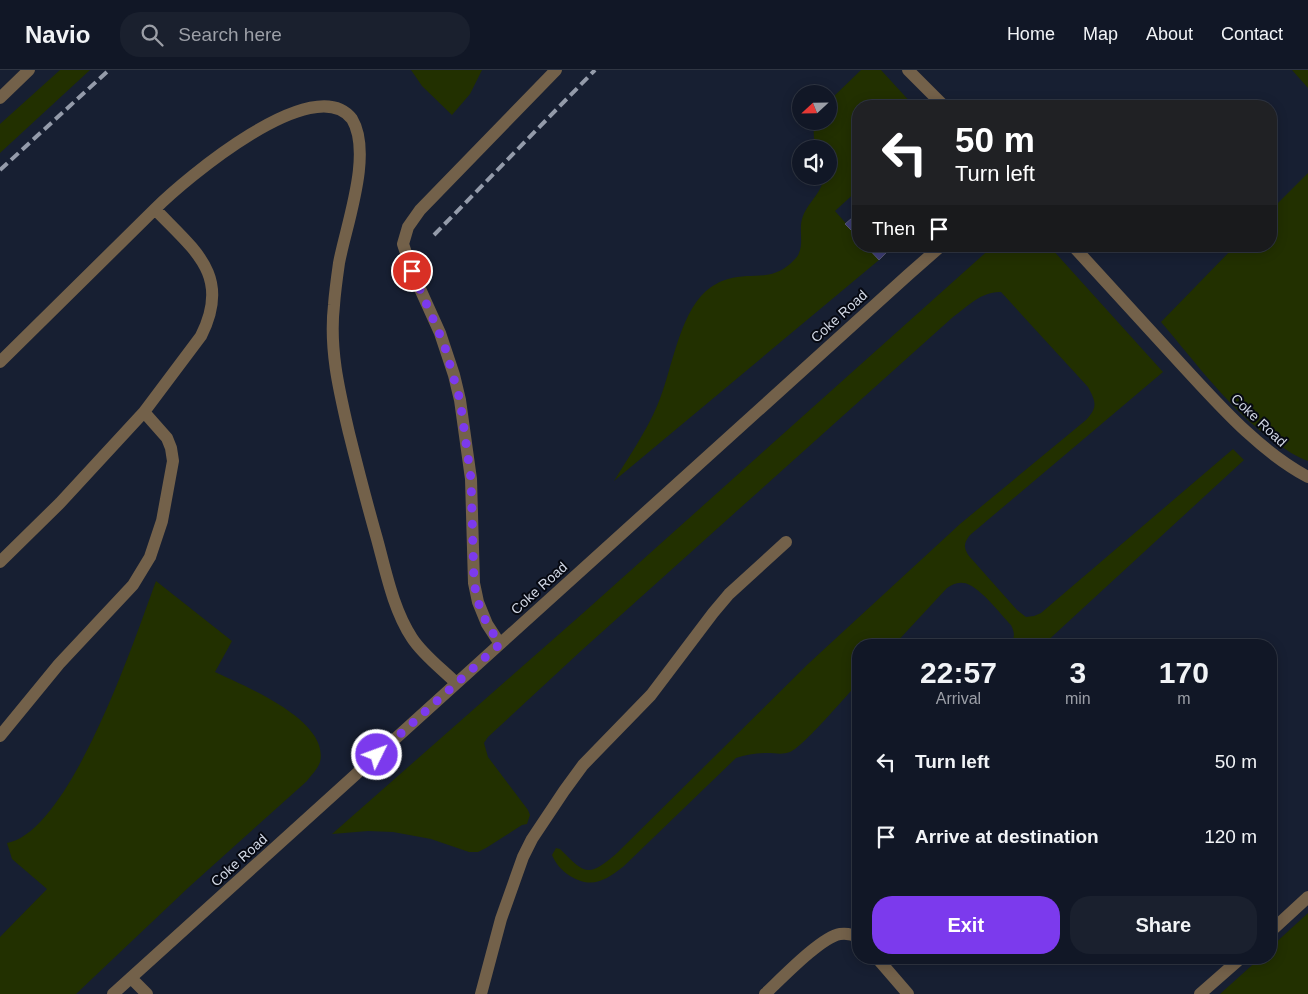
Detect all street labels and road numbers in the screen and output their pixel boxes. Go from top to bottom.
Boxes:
street label: Coke Road [808,287,870,345]
street label: Coke Road [1228,390,1290,450]
street label: Coke Road [508,559,570,617]
street label: Coke Road [208,831,270,889]

